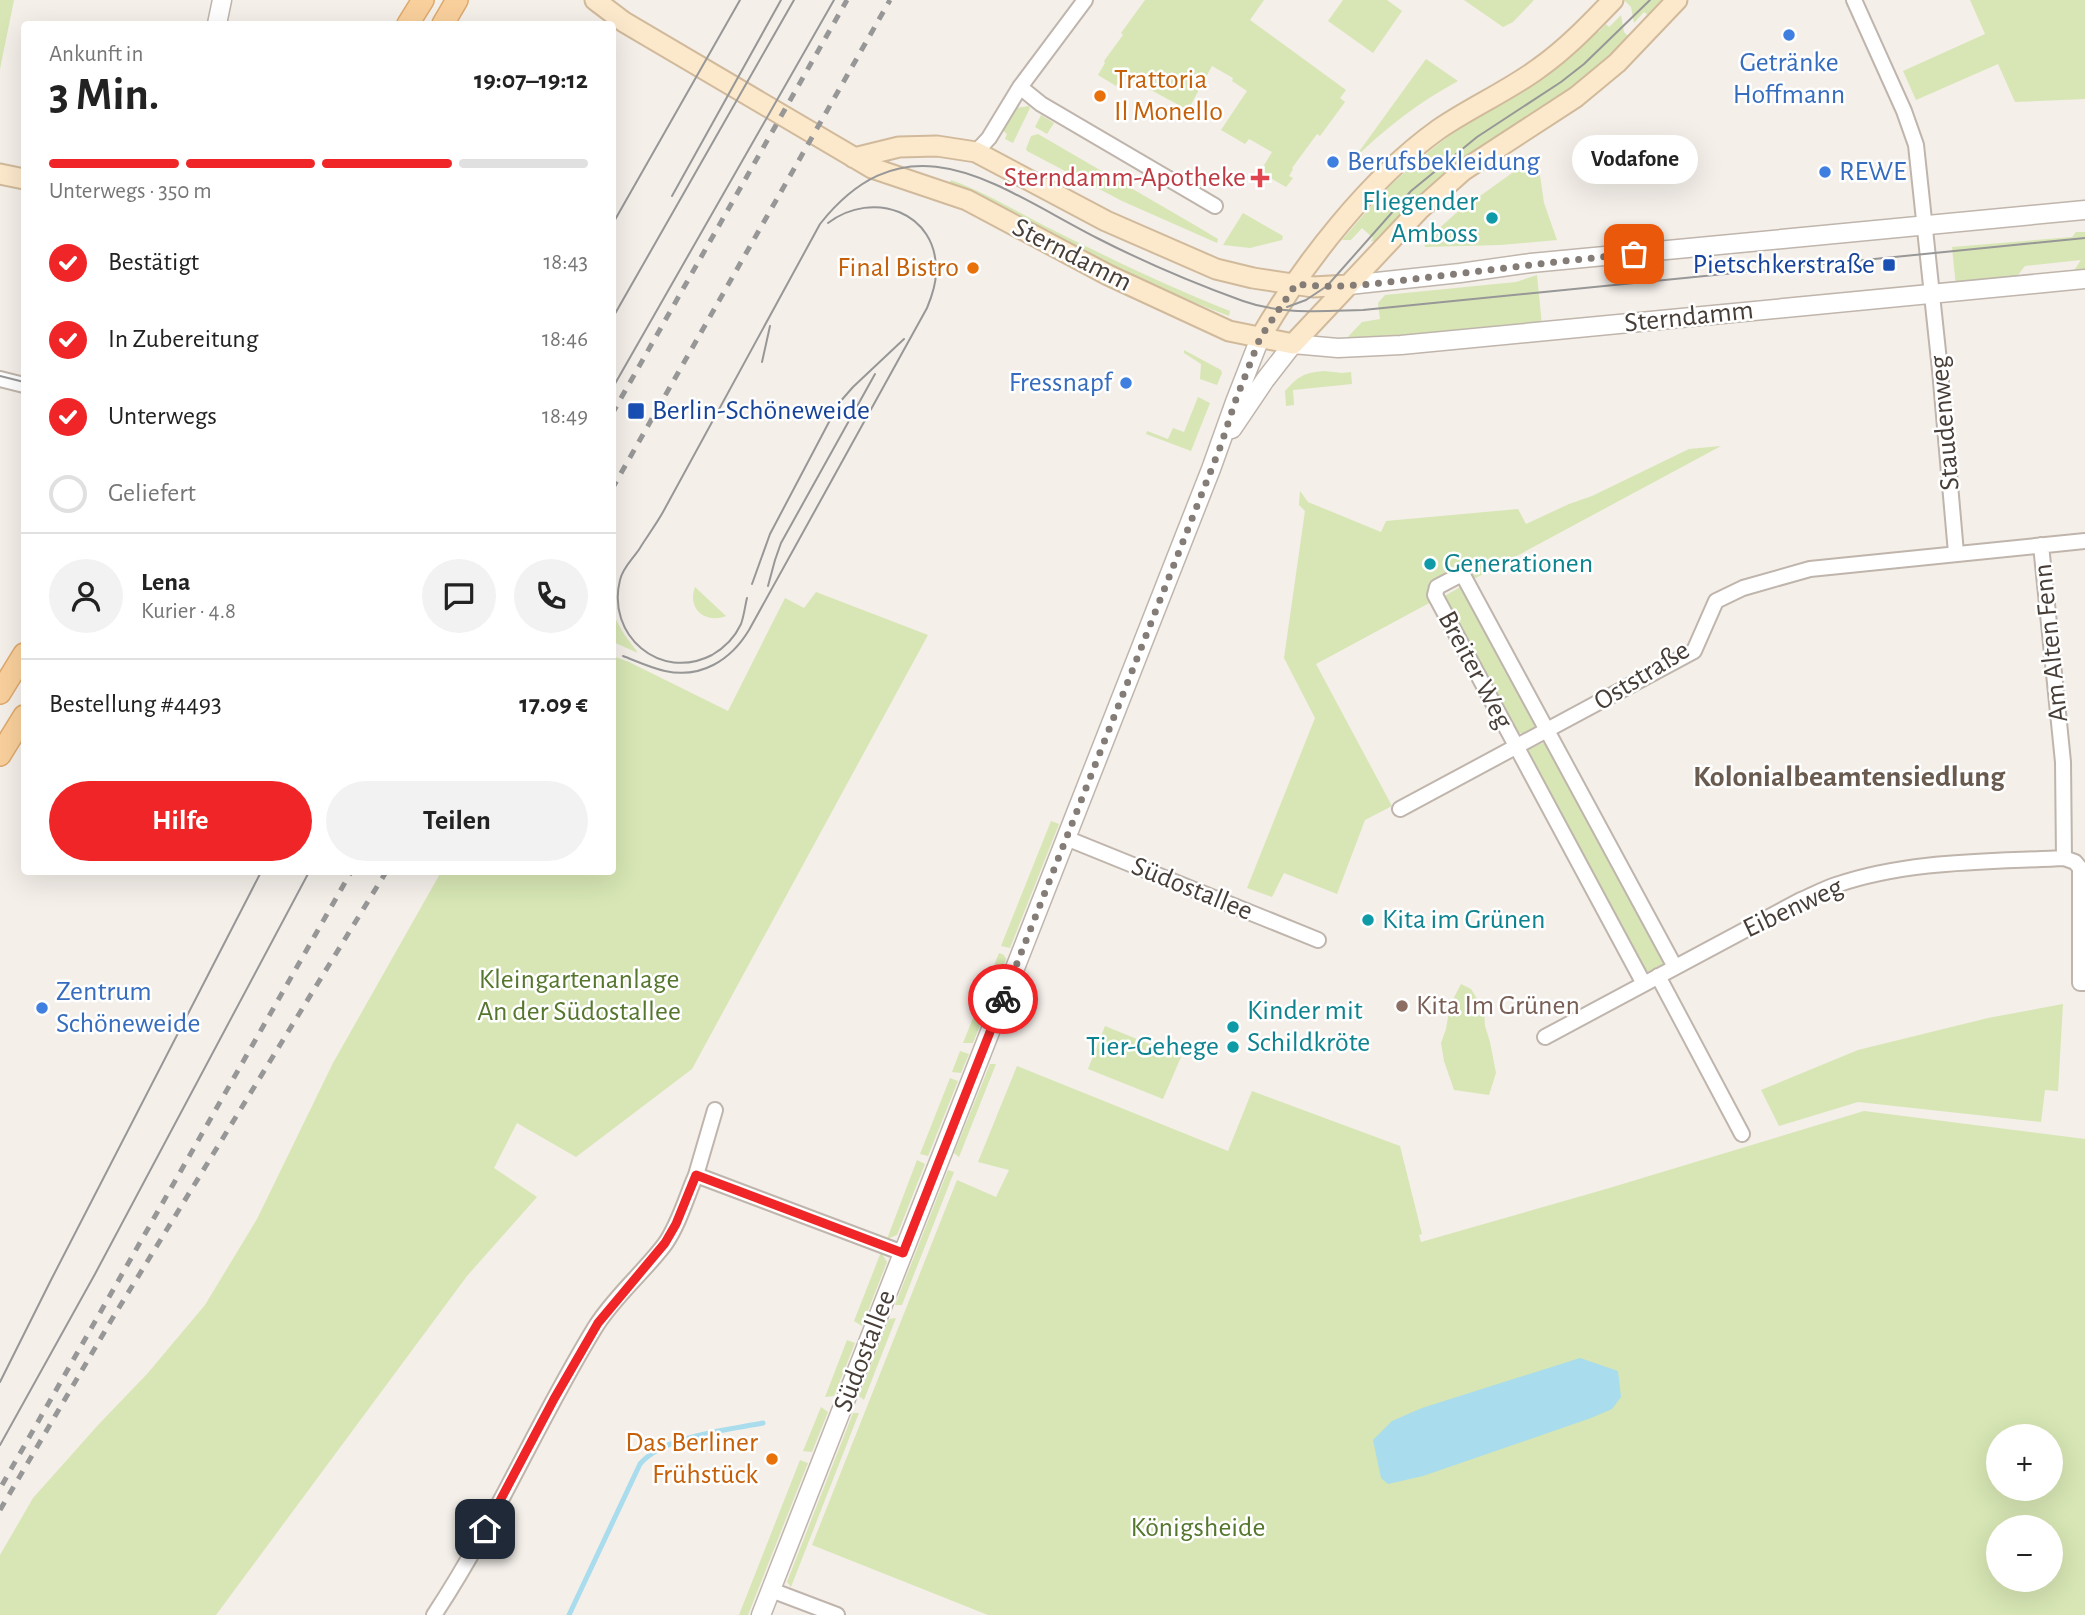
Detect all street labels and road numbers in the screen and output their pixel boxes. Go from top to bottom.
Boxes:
street label: Sterndamm [1008,213,1136,297]
street label: Sterndamm [1623,296,1755,338]
street label: Staudenweg [1925,354,1965,492]
street label: Am Alten Fenn [2029,562,2073,724]
street label: Breiter Weg [1432,607,1518,734]
street label: Oststraße [1589,636,1695,716]
street label: Südostallee [1128,852,1256,926]
street label: Eibenweg [1739,873,1847,943]
street label: Südostallee [829,1286,901,1416]

